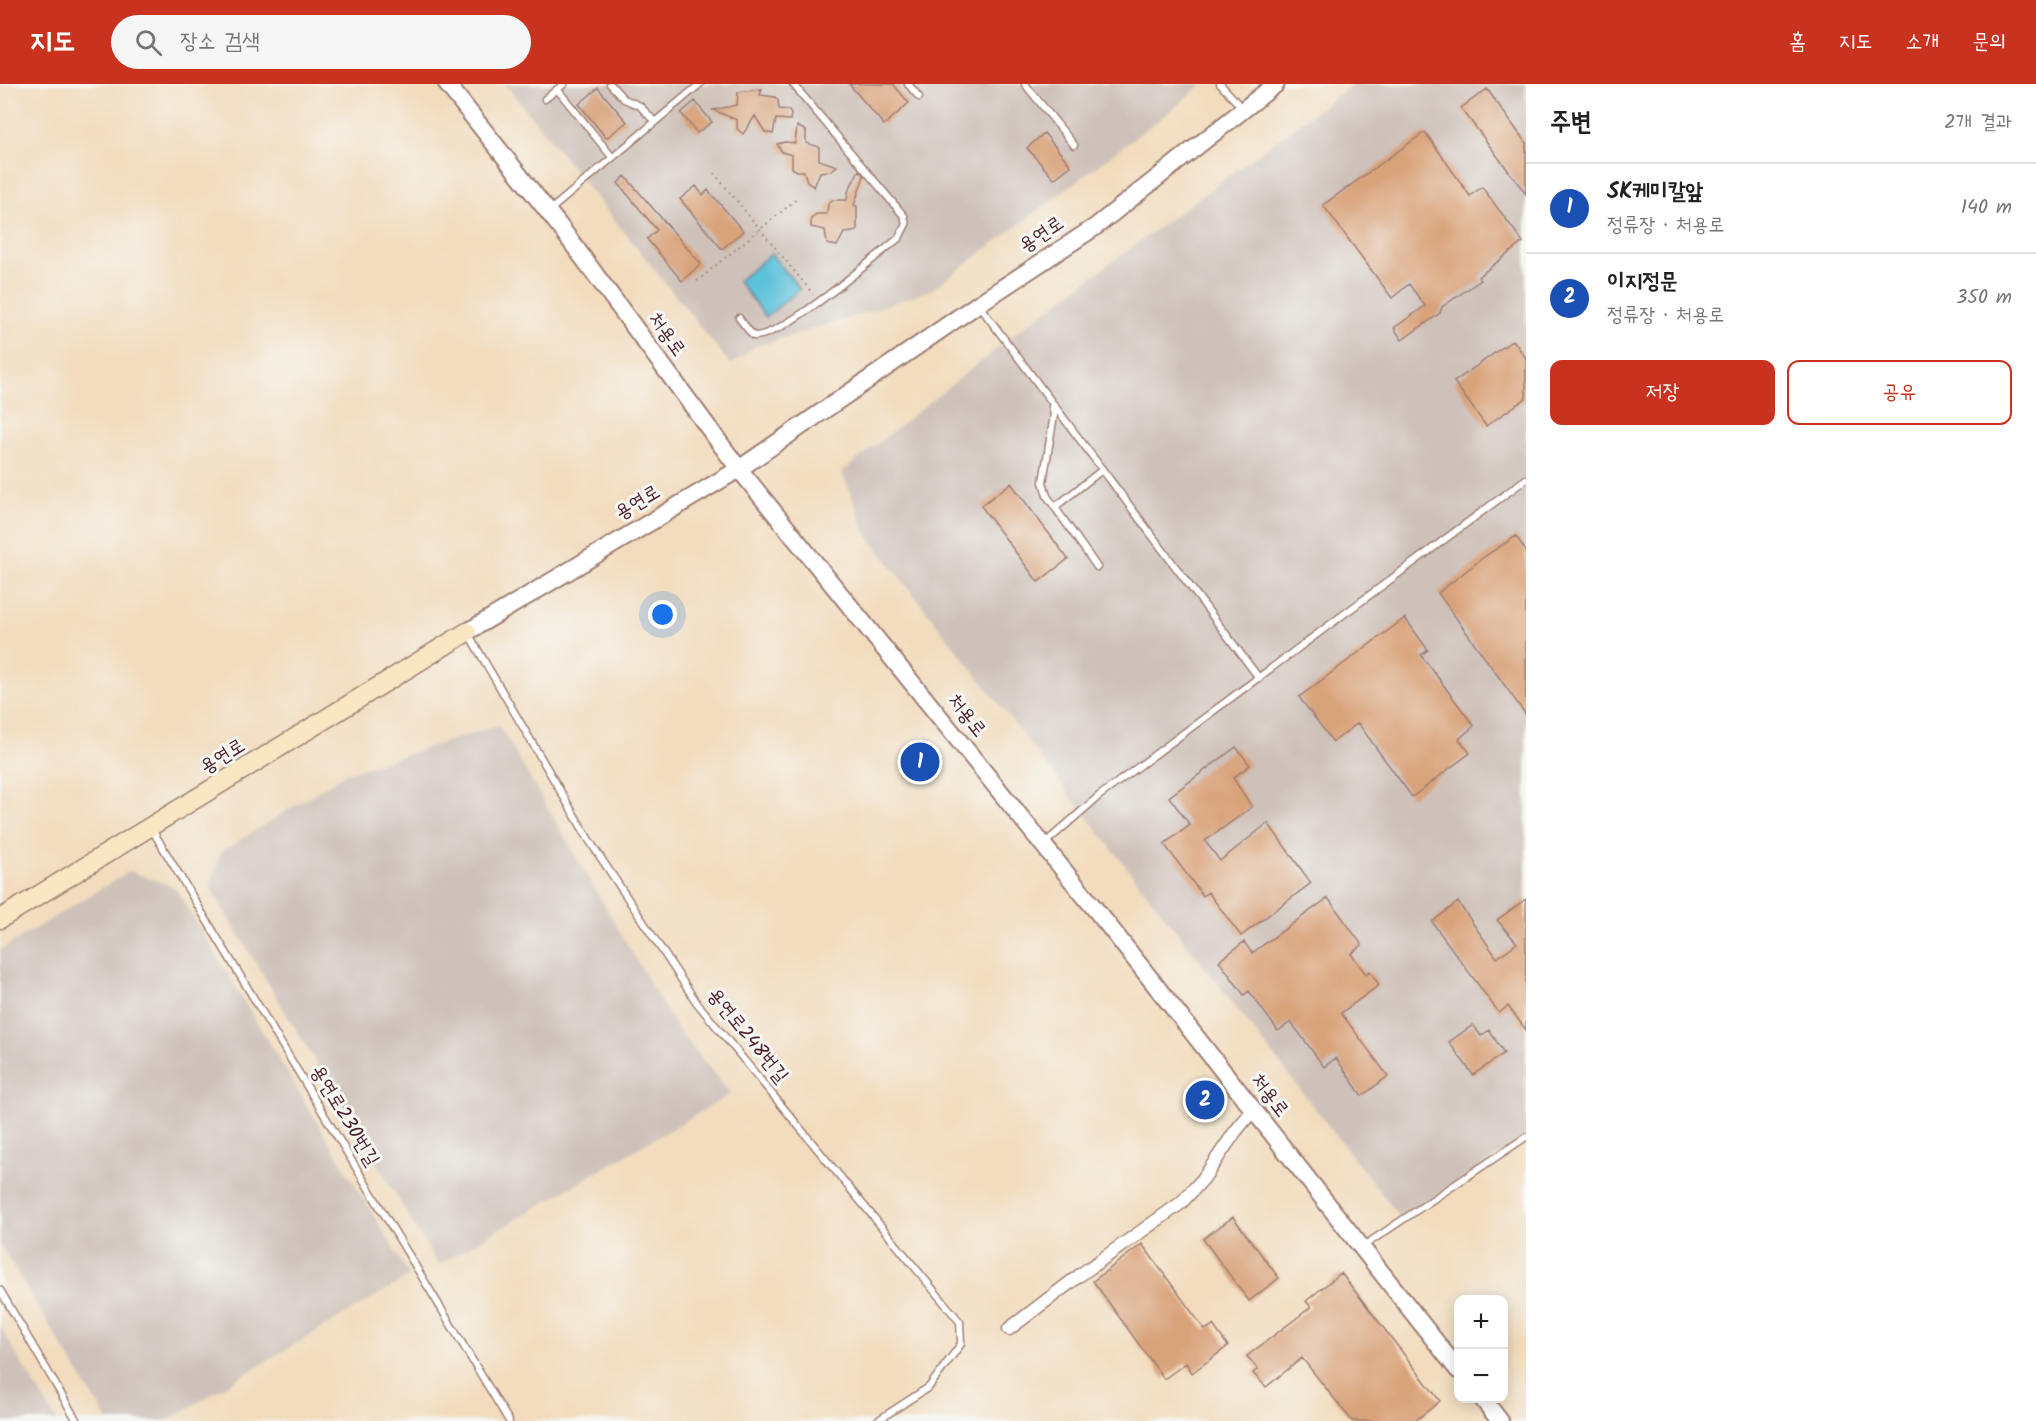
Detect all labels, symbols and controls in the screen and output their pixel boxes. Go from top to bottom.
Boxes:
search box [111,15,531,69]
text: 지도 [30,20,75,65]
text: 장소 검색 [180,25,260,60]
icon: search [132,26,165,59]
text: 홈 [1789,26,1806,59]
text: 지도 [1839,26,1872,59]
text: 소개 [1905,26,1939,59]
text: 문의 [1972,26,2006,59]
text: 주변 [1550,102,1592,144]
text: 2개 결과 [1944,107,2012,139]
text: SK케미칼앞 [1607,175,1703,210]
text: 1 [1566,192,1573,224]
text: 140 m [1961,192,2012,224]
street label: 용연로 [1013,208,1071,262]
text: 정류장 · 처용로 [1607,210,1724,242]
text: 이지정문 [1607,265,1678,300]
text: 2 [1564,282,1575,314]
text: 350 m [1956,282,2012,314]
text: 정류장 · 처용로 [1607,300,1724,332]
street label: 처용로 [639,306,693,364]
button: 저장 [1550,360,1775,425]
button: 공유 [1787,360,2012,425]
street label: 용연로 [609,477,667,529]
your location [648,600,677,629]
street label: 처용로 [938,687,994,745]
street label: 용연로 [194,731,252,783]
pin: 1 [900,740,940,784]
street label: 용연로248번길 [698,981,796,1091]
street label: 용연로230번길 [301,1059,387,1173]
street label: 처용로 [1242,1067,1296,1125]
pin: 2 [1186,1078,1224,1122]
map controls [1454,1295,1508,1403]
button: + [1454,1295,1508,1349]
button: − [1454,1349,1508,1403]

